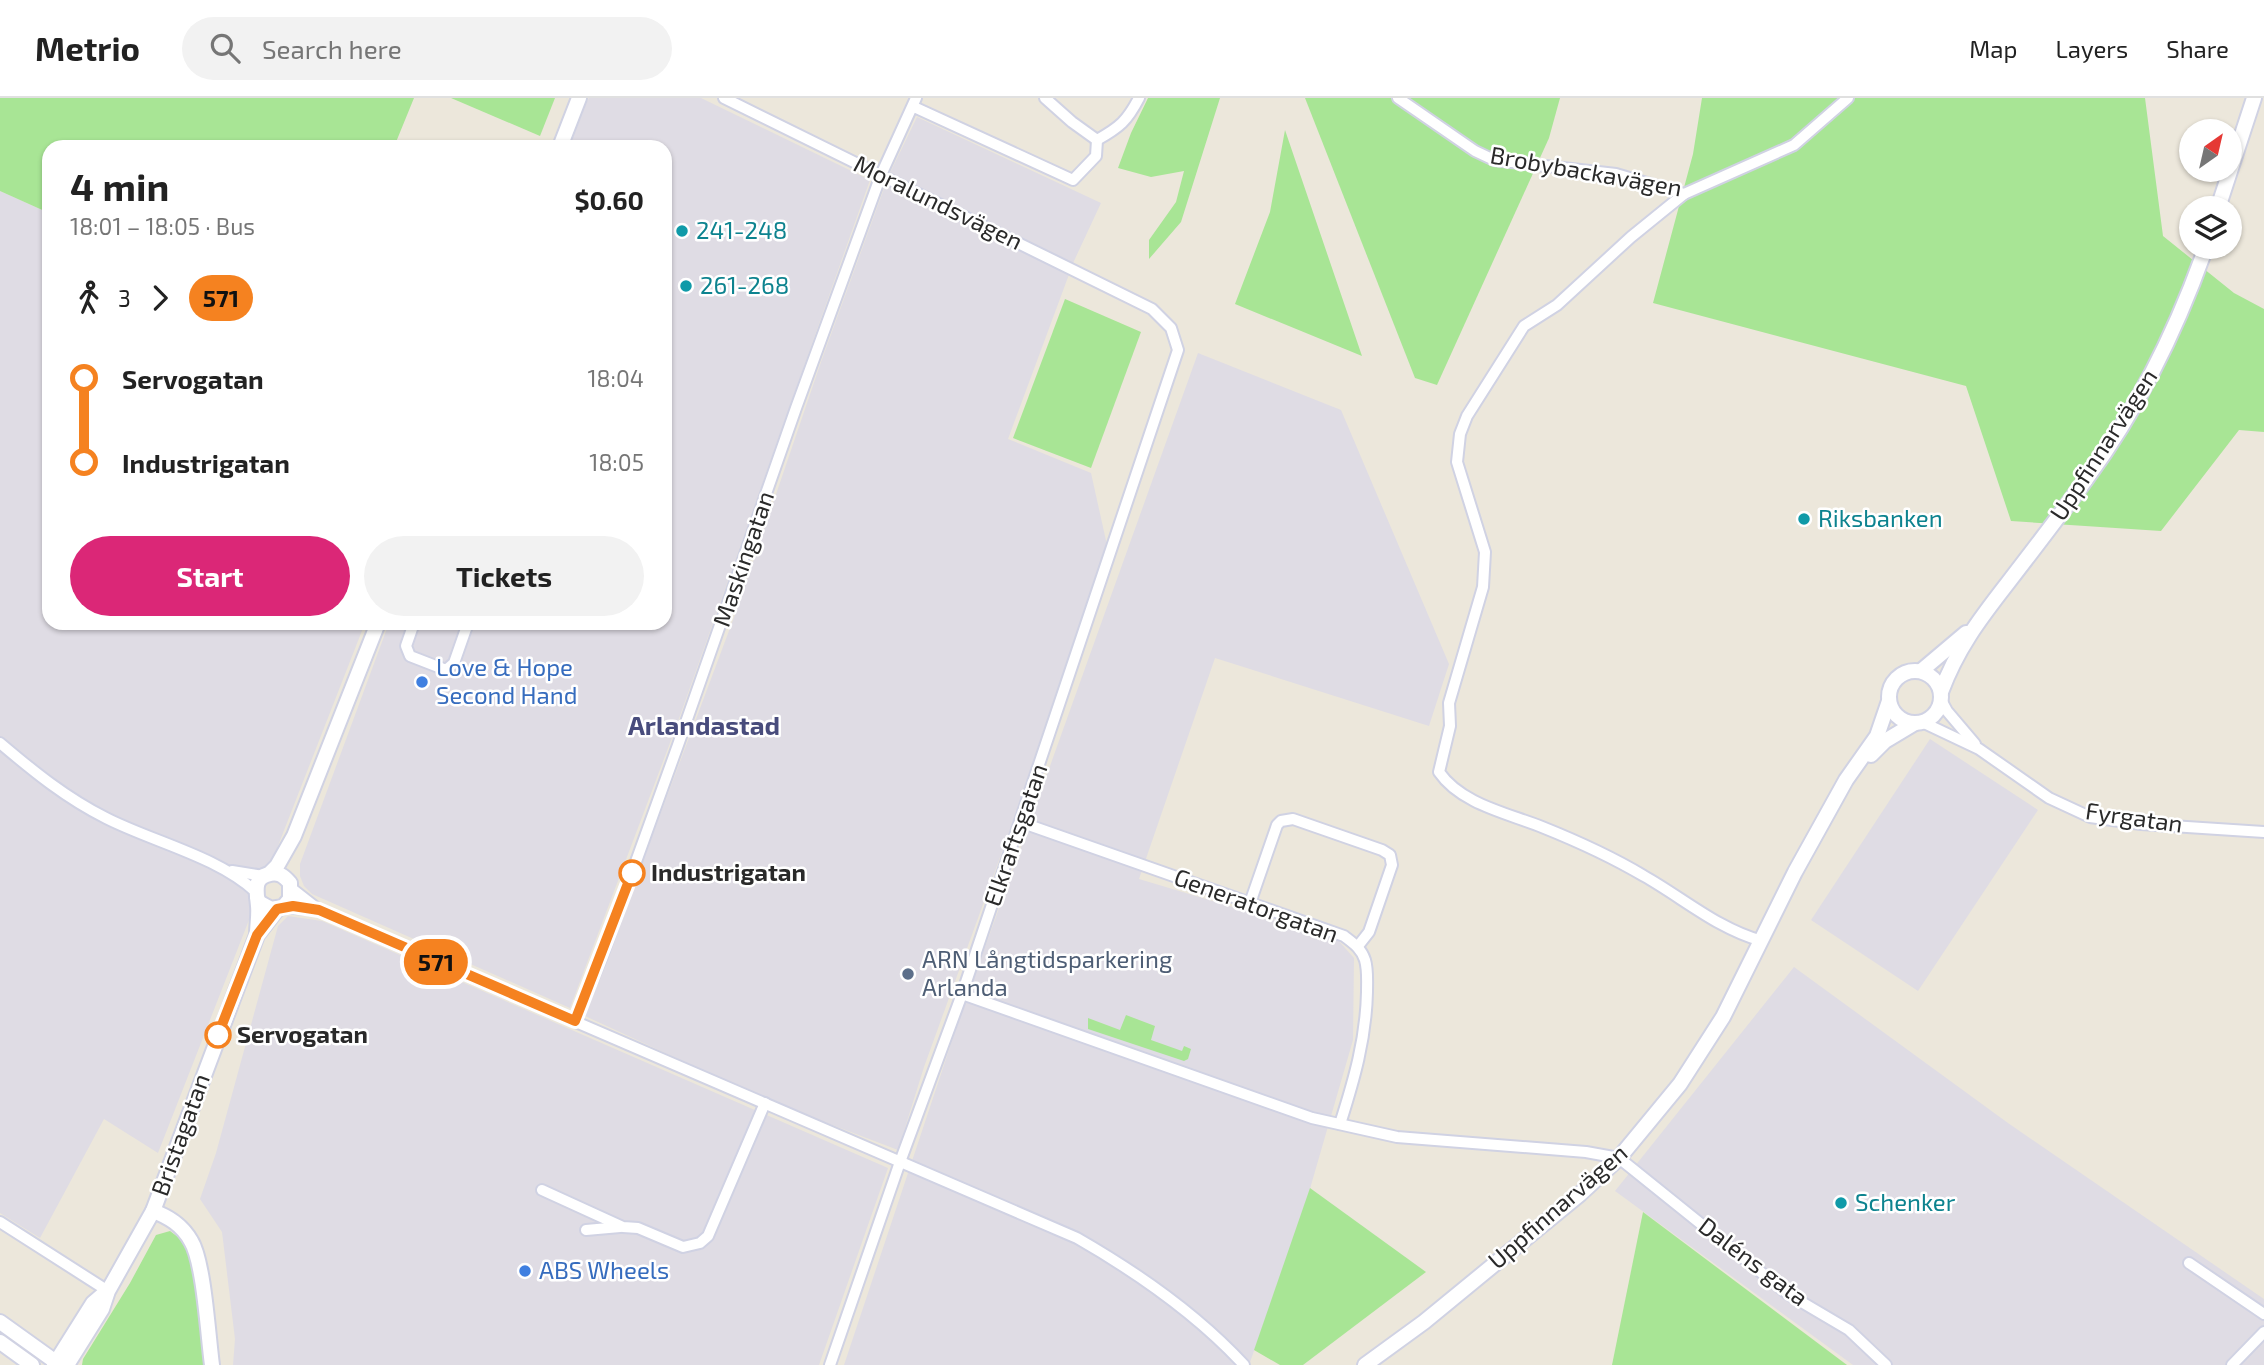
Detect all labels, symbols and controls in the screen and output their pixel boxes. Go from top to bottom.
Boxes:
search box [182,17,672,80]
text: Metrio [35,28,140,68]
icon: search [206,29,244,67]
text: Search here [262,33,402,64]
text: Map [1969,34,2017,63]
text: Layers [2055,34,2128,63]
text: Share [2166,34,2229,63]
north arrow [2179,119,2242,182]
map controls [2179,119,2242,259]
street label: Brobybackavägen [1488,139,1684,202]
street label: Moralundsvägen [850,148,1028,255]
text: 4 min [70,163,169,209]
text: $0.60 [574,184,644,215]
button: layers [2179,196,2242,259]
text: 18:01 – 18:05 · Bus [70,212,255,240]
place label: 241-248 [696,215,787,244]
marker: 241-248 [674,223,690,239]
place label: 261-268 [700,270,789,299]
marker: 261-268 [678,278,694,294]
icon: walk [70,279,108,317]
icon: forward [141,279,179,317]
text: 571 [203,283,239,312]
text: 3 [118,284,131,312]
text: Servogatan [122,363,264,394]
street label: Uppfinnarvägen [2043,363,2163,525]
text: 18:04 [587,364,644,392]
text: Industrigatan [122,447,290,478]
text: 18:05 [589,448,644,476]
street label: Maskingatan [706,487,779,630]
place label: Riksbanken [1818,503,1943,532]
marker: Riksbanken [1796,511,1812,527]
button: Start [70,536,350,616]
button: Tickets [364,536,644,616]
place label: Love & Hope Second Hand [436,652,577,709]
marker: Love & Hope Second Hand [414,674,430,690]
district label: Arlandastad [628,709,780,740]
street label: Elkraftsgatan [977,759,1053,910]
street label: Fyrgatan [2084,795,2185,838]
place label: Industrigatan [651,857,806,886]
marker: Industrigatan [619,860,645,886]
street label: Generatorgatan [1170,861,1343,948]
line badge: 571 [396,939,476,985]
place label: ARN Långtidsparkering Arlanda [922,944,1172,1001]
text: 571 [418,947,454,976]
marker: ARN Långtidsparkering Arlanda [900,966,916,982]
place label: Servogatan [237,1019,368,1048]
marker: Servogatan [205,1022,231,1048]
street label: Bristagatan [144,1070,215,1199]
street label: Uppfinnarvägen [1481,1138,1633,1274]
place label: Schenker [1855,1187,1956,1216]
marker: Schenker [1833,1195,1849,1211]
street label: Daléns gata [1694,1210,1814,1311]
place label: ABS Wheels [539,1255,669,1284]
marker: ABS Wheels [517,1263,533,1279]

